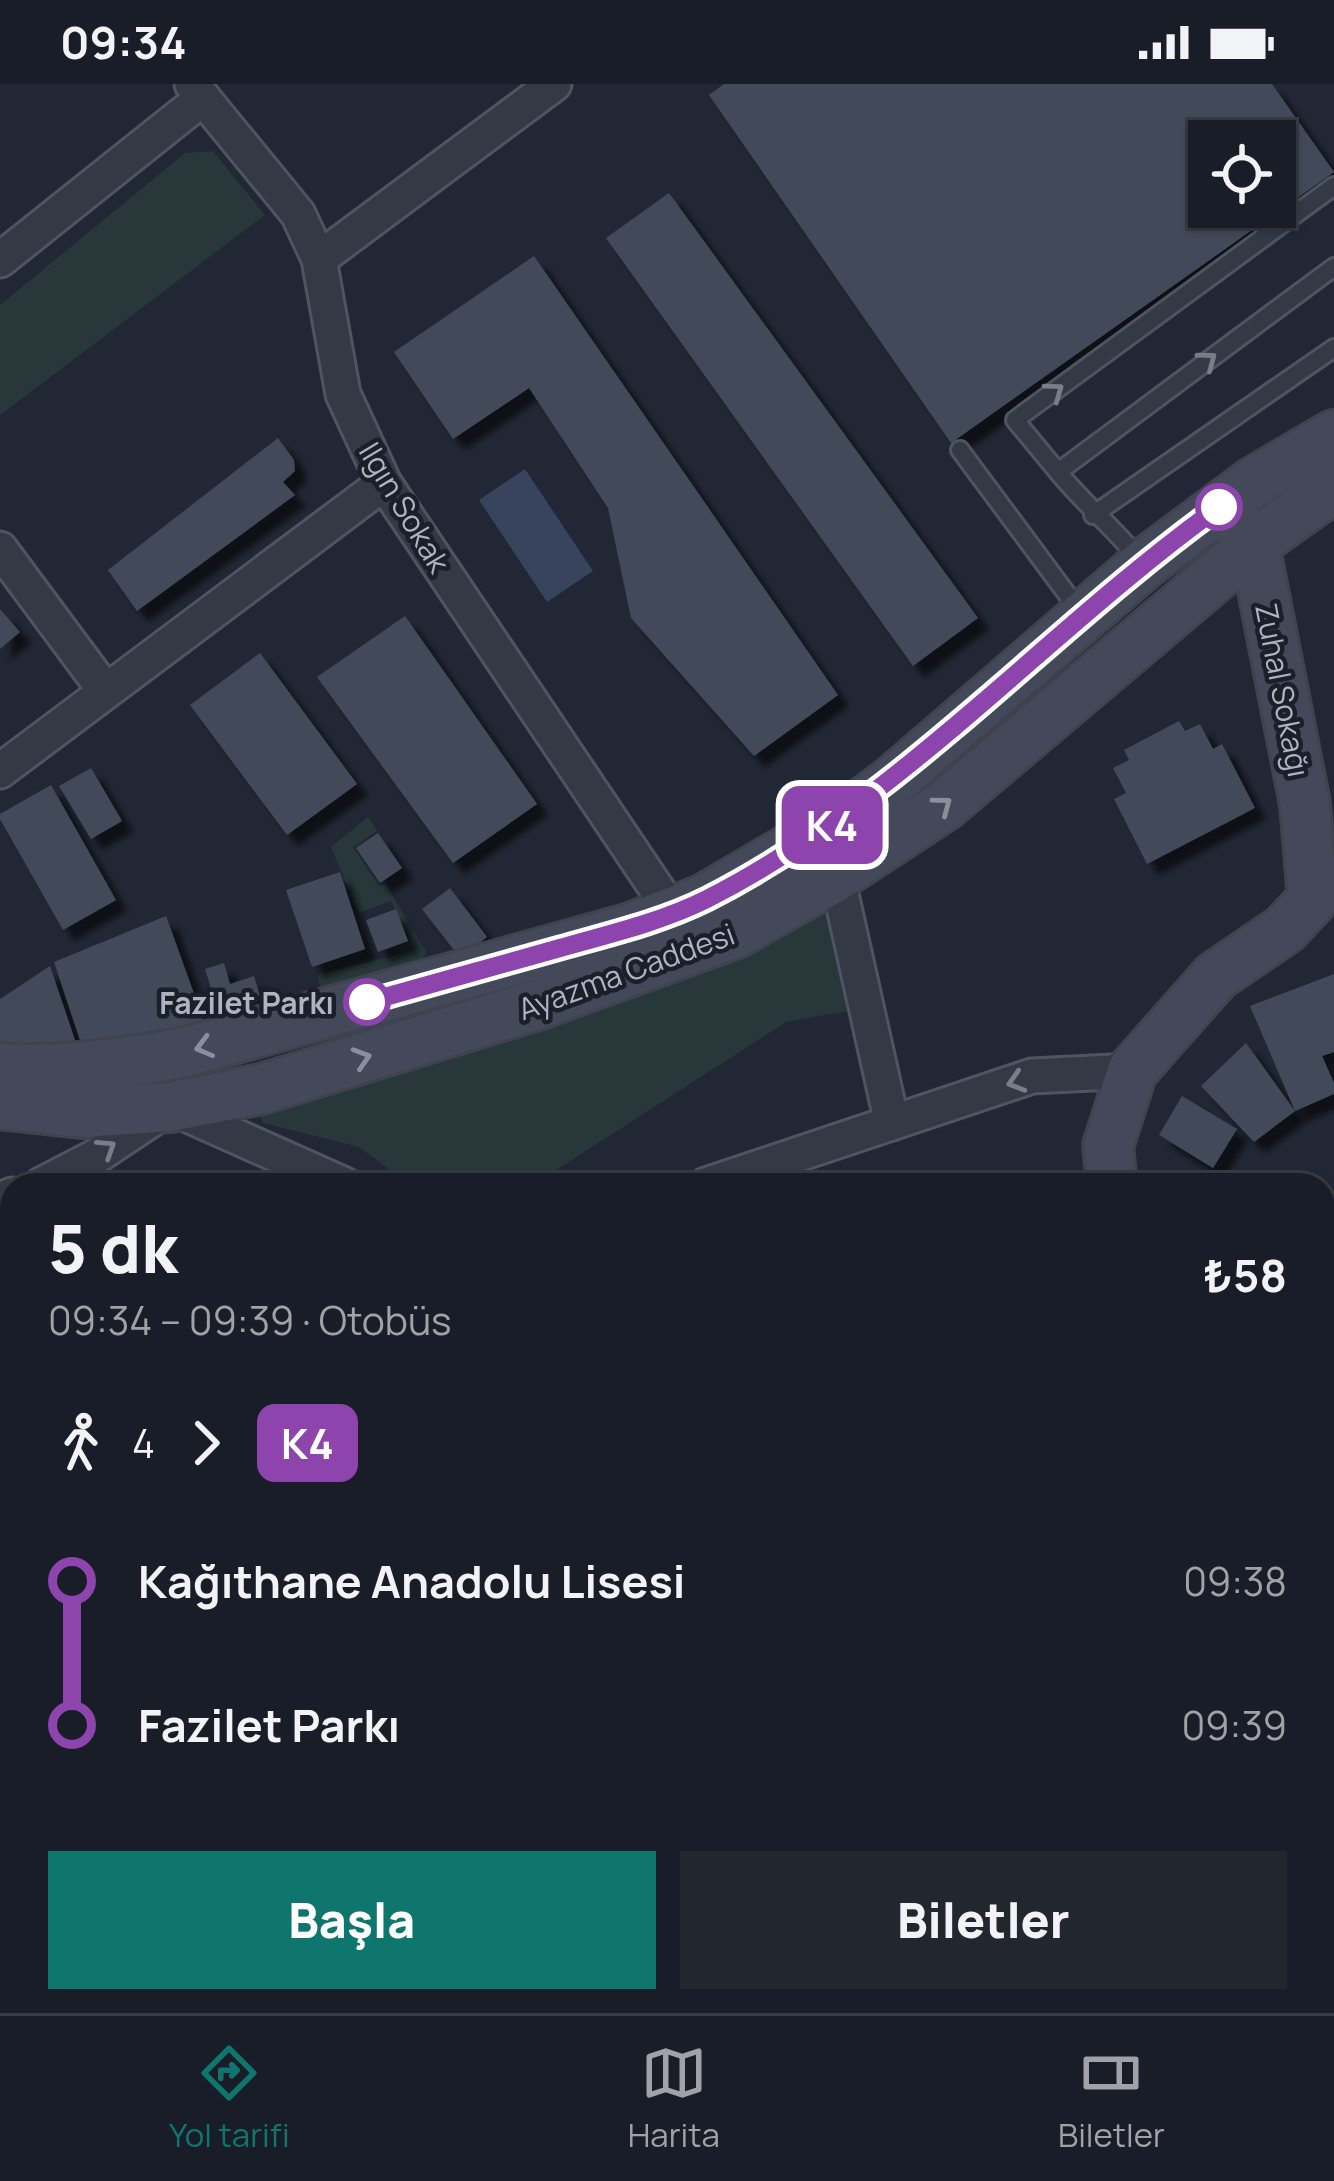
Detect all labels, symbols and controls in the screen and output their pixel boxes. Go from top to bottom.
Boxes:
text: 09:34 [60,11,187,73]
map controls [1188,120,1296,228]
button: locate [1188,120,1296,228]
one-way arrow [1195,353,1216,375]
one-way arrow [1042,383,1064,405]
street label: Ilgın Sokak [350,434,461,581]
unlabelled marker [1197,485,1241,529]
street label: Zuhal Sokağı [1246,600,1320,780]
line badge: K4 [778,786,886,864]
text: K4 [806,796,858,854]
one-way arrow [929,798,951,820]
street label: Ayazma Caddesi [512,913,740,1029]
marker: Fazilet Parkı [345,980,389,1024]
place label: Fazilet Parkı [159,982,334,1023]
one-way arrow [194,1032,214,1057]
one-way arrow [351,1047,372,1072]
one-way arrow [1006,1068,1027,1093]
one-way arrow [94,1140,116,1163]
text: 5 dk [48,1203,178,1293]
text: ₺58 [1203,1244,1287,1306]
text: 09:34 – 09:39 · Otobüs [48,1293,452,1347]
icon: walk [48,1410,114,1476]
icon: forward [173,1410,239,1476]
text: K4 [281,1414,334,1472]
text: 4 [132,1416,155,1470]
text: Kağıthane Anadolu Lisesi [138,1550,685,1612]
text: 09:38 [1183,1554,1287,1608]
text: Fazilet Parkı [138,1694,400,1756]
text: 09:39 [1182,1698,1287,1752]
button: Başla [48,1851,656,1989]
button: Biletler [680,1851,1287,1989]
tab: Yol tarifi [169,2040,290,2157]
tab: Harita [628,2040,720,2157]
tab: Biletler [1058,2040,1165,2157]

